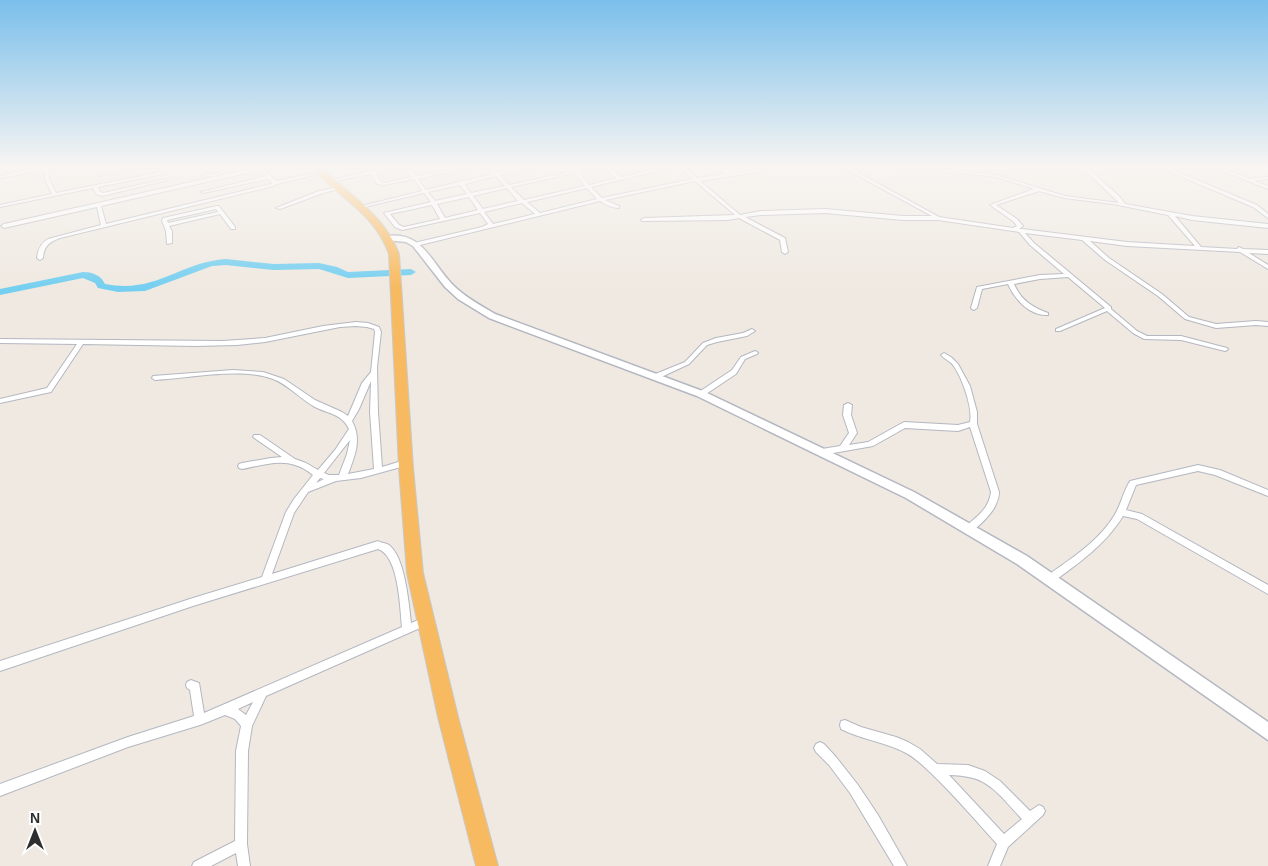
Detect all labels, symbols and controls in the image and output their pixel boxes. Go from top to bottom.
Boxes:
north arrow [10,806,60,856]
text: N [30,810,40,826]

